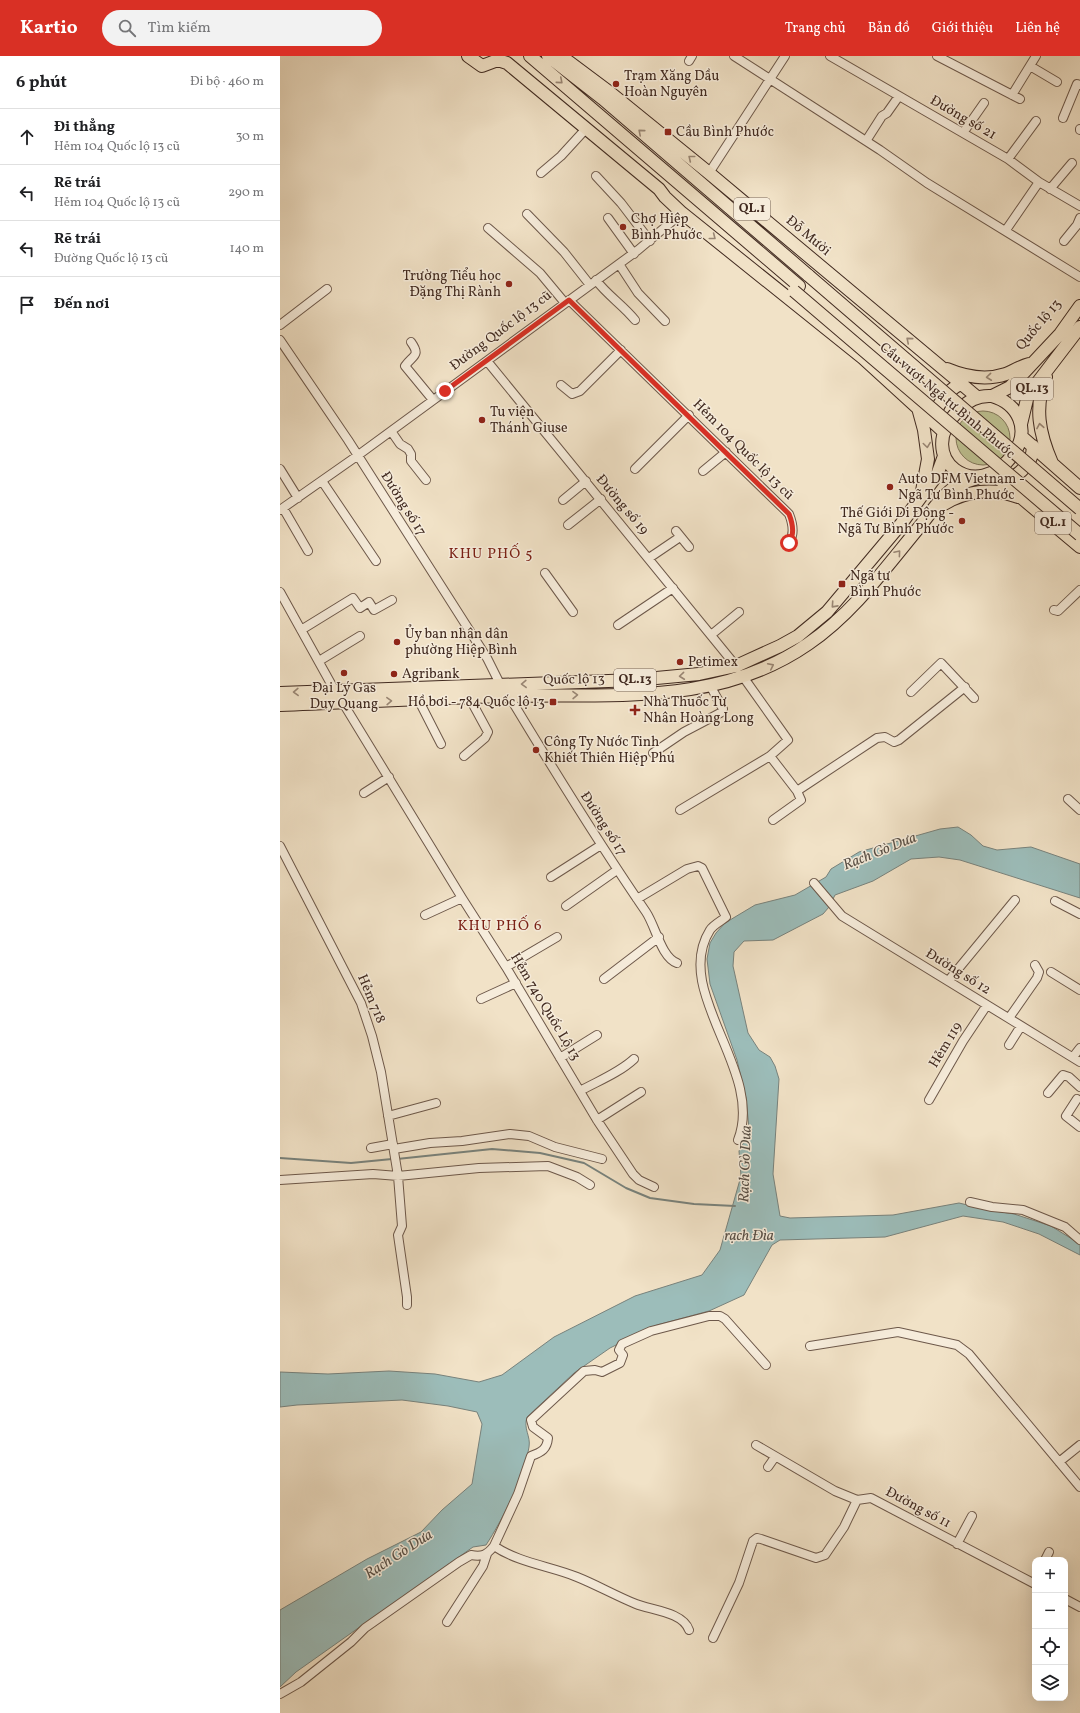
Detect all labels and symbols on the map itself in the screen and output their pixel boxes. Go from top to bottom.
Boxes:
place label: Trạm Xăng Dầu Hoàn Nguyên [624,67,719,102]
one-way arrow [555,77,562,84]
marker: Trạm Xăng Dầu Hoàn Nguyên [611,79,621,89]
street label: Đường số 21 [926,91,1000,145]
place label: Cầu Bình Phước [676,123,774,142]
marker: Cầu Bình Phước [663,127,673,137]
one-way arrow [639,130,646,137]
one-way arrow [688,156,696,163]
road number: QL.1 [734,198,770,220]
place label: Chợ Hiệp Bình Phước [631,210,702,245]
street label: Đỗ Mười [781,212,835,260]
marker: Chợ Hiệp Bình Phước [618,222,628,232]
one-way arrow [709,232,716,239]
place label: Trường Tiểu học Đặng Thị Rành [402,267,501,302]
marker: Trường Tiểu học Đặng Thị Rành [504,279,514,289]
street label: Đường Quốc lộ 13 cũ [446,286,556,376]
street label: Quốc lộ 13 [1012,295,1066,355]
street label: Cầu vượt Ngã tư Bình Phước [875,338,1019,464]
one-way arrow [906,338,913,345]
one-way arrow [986,373,992,382]
road number: QL.13 [1011,378,1053,400]
route end [436,382,454,400]
street label: Hẻm 104 Quốc lộ 13 cũ [688,395,798,505]
place label: Tu viện Thánh Giuse [490,403,568,438]
marker: Tu viện Thánh Giuse [477,415,487,425]
one-way arrow [1036,422,1045,429]
one-way arrow [922,442,931,448]
street label: Đường số 17 [376,468,431,540]
place label: Auto DFM Vietnam - Ngã Tư Bình Phước [898,470,1025,505]
street label: Đường số 19 [591,471,653,539]
marker: Auto DFM Vietnam - Ngã Tư Bình Phước [885,482,895,492]
place label: Thế Giới Di Động - Ngã Tư Bình Phước [837,504,954,539]
road number: QL.1 [1035,512,1071,534]
marker: Thế Giới Di Động - Ngã Tư Bình Phước [957,516,967,526]
route start [780,534,798,552]
district label: KHU PHỐ 5 [449,543,533,565]
one-way arrow [893,550,900,557]
place label: Ngã tư Bình Phước [850,567,921,602]
marker: Ngã tư Bình Phước [837,579,847,589]
one-way arrow [831,600,838,608]
place label: Ủy ban nhân dân phường Hiệp Bình [405,624,517,660]
marker: Ủy ban nhân dân phường Hiệp Bình [392,637,402,647]
place label: Petimex [688,653,738,672]
marker: Petimex [675,657,685,667]
one-way arrow [767,663,774,671]
place label: Agribank [402,665,460,684]
marker: Đại Lý Gas Duy Quang [339,668,349,678]
marker: Agribank [389,669,399,679]
road number: QL.13 [614,669,656,691]
street label: Quốc lộ 13 [543,670,605,690]
one-way arrow [679,671,685,680]
place label: Đại Lý Gas Duy Quang [310,679,378,714]
one-way arrow [521,680,527,688]
one-way arrow [293,688,299,697]
one-way arrow [572,691,578,699]
place label: Hồ bơi - 784 Quốc lộ 13 [408,693,545,712]
place label: Nhà Thuốc Tư Nhân Hoàng Long [643,693,754,728]
one-way arrow [386,696,392,705]
marker: Hồ bơi - 784 Quốc lộ 13 [548,697,558,707]
marker: Nhà Thuốc Tư Nhân Hoàng Long [630,705,640,715]
place label: Công Ty Nước Tinh Khiết Thiên Hiệp Phú [544,733,675,768]
marker: Công Ty Nước Tinh Khiết Thiên Hiệp Phú [531,745,541,755]
street label: Đường số 17 [575,788,631,860]
water label: Rạch Gò Dưa [840,828,920,876]
district label: KHU PHỐ 6 [457,915,543,937]
street label: Đường số 12 [922,944,994,1000]
street label: Hẻm 740 Quốc Lộ 13 [505,950,585,1064]
street label: Hẻm 718 [352,971,390,1027]
street label: Hẻm 119 [925,1018,967,1072]
water label: Rạch Gò Dưa [734,1125,758,1203]
water label: rạch Đìa [724,1226,774,1247]
street label: Đường số 11 [882,1483,954,1533]
water label: Rạch Gò Dưa [361,1525,437,1585]

